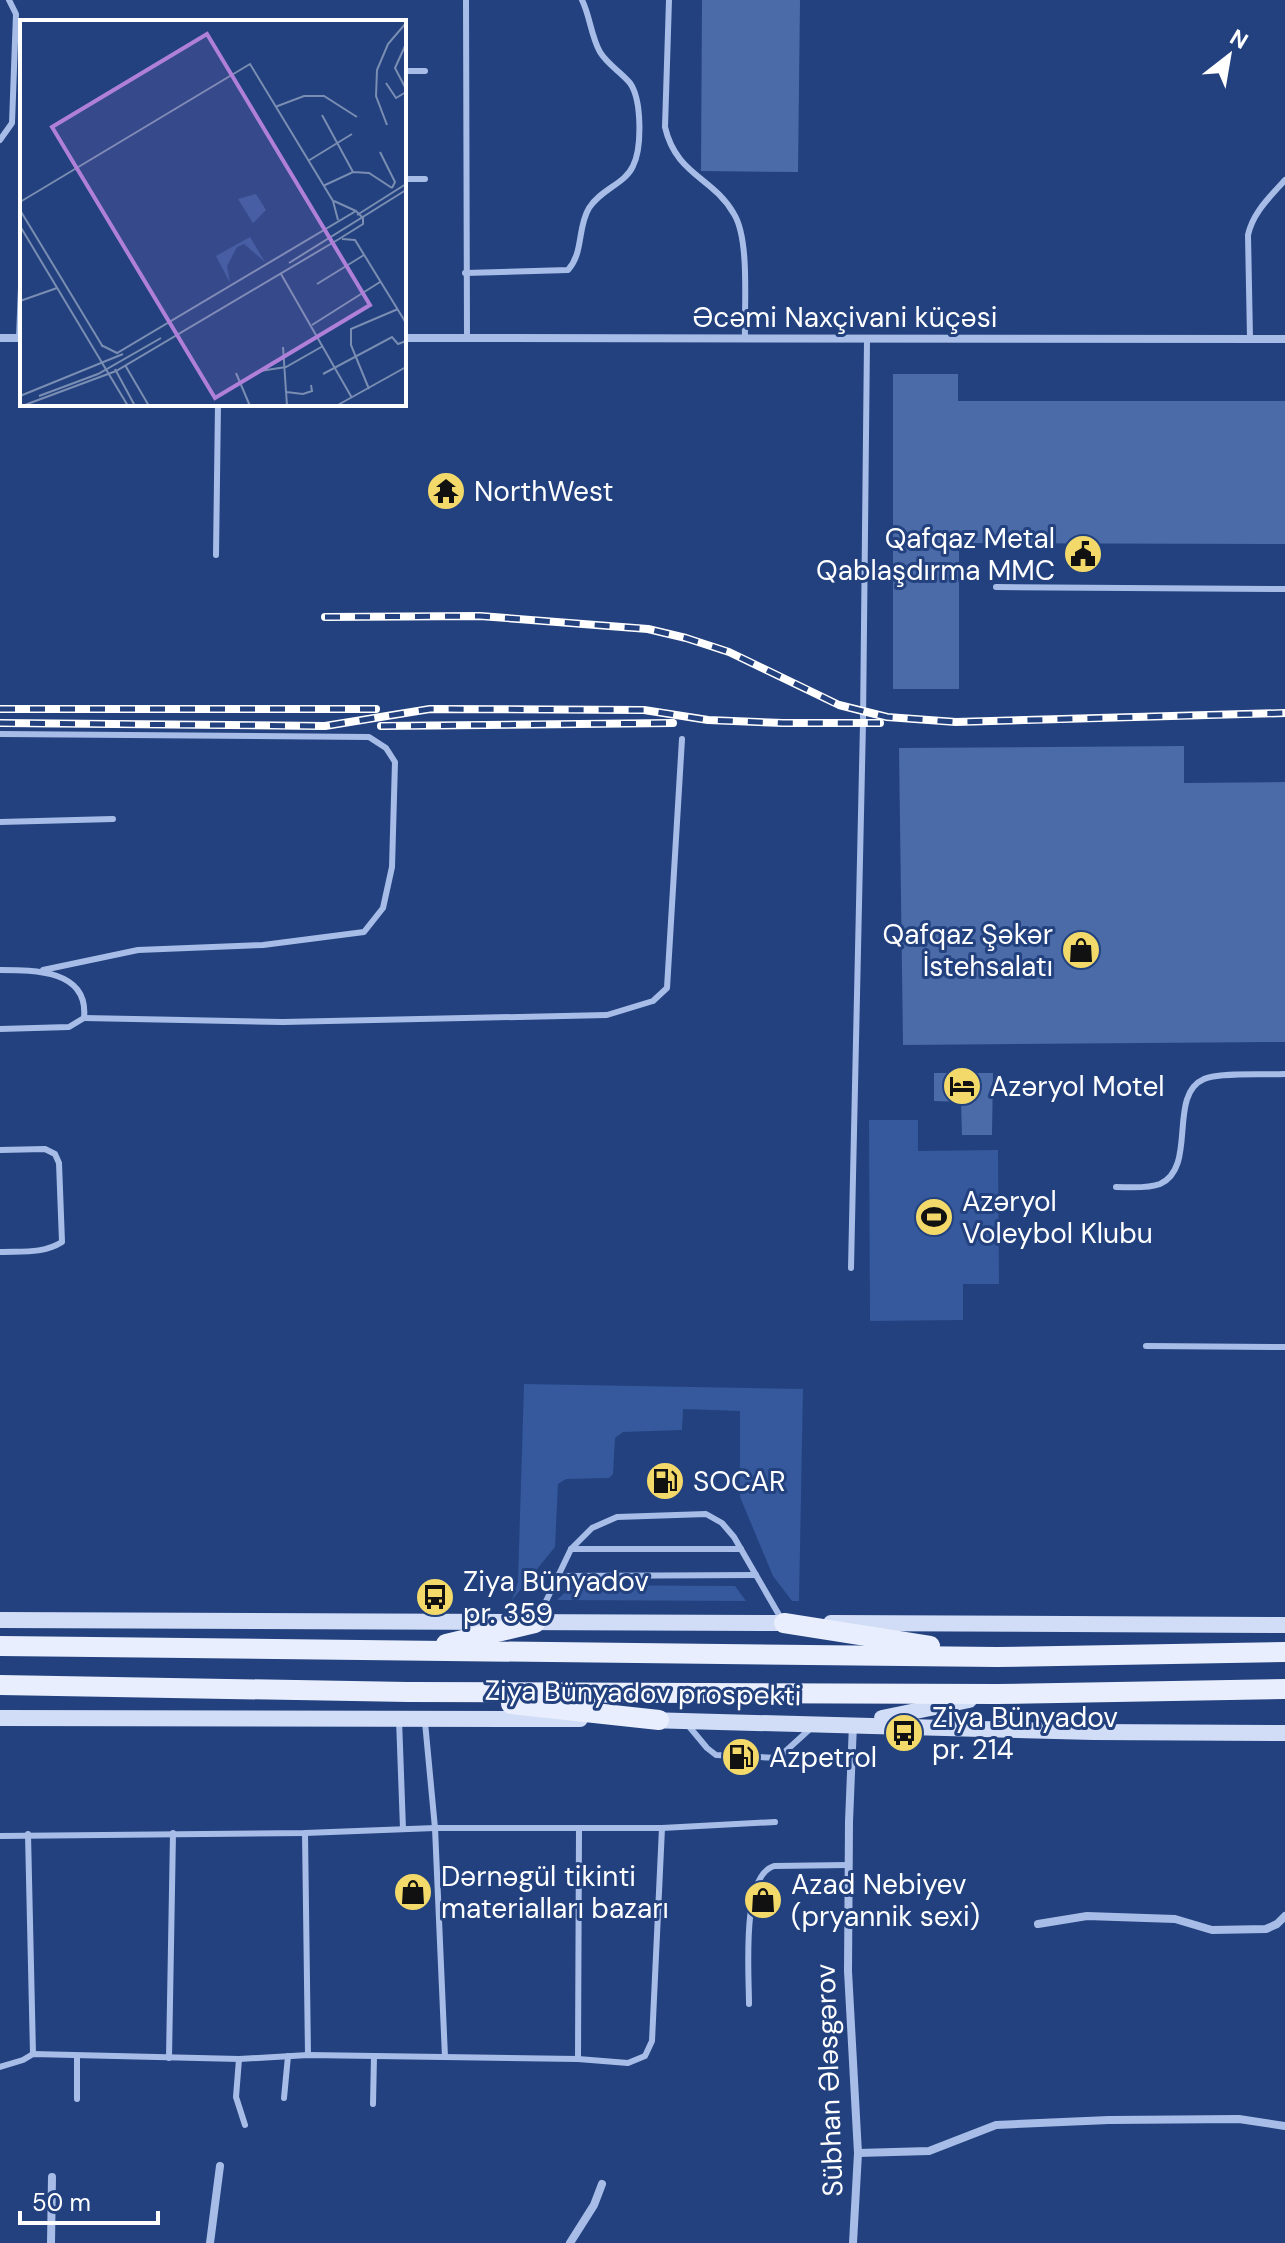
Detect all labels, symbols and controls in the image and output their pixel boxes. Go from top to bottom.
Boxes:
north arrow [1189,16,1269,96]
inset map [20,20,406,406]
text: N [1225,23,1253,56]
street label: Əcəmi Naxçivani küçəsi [693,299,997,336]
temple icon: NorthWest [425,470,467,512]
place label: NorthWest [474,473,613,510]
place label: Qafqaz Metal Qablaşdırma MMC [816,520,1055,589]
public building icon: Qafqaz Metal Qablaşdırma MMC [1062,533,1104,575]
place label: Qafqaz Şəkər İstehsalatı [883,916,1053,985]
shop icon: Qafqaz Şəkər İstehsalatı [1060,929,1102,971]
hotel icon: Azəryol Motel [941,1065,983,1107]
place label: Azəryol Motel [990,1068,1165,1105]
place label: Azəryol Voleybol Klubu [962,1183,1153,1252]
sports icon: Azəryol Voleybol Klubu [913,1196,955,1238]
fuel station icon: SOCAR [644,1460,686,1502]
place label: SOCAR [693,1463,786,1500]
place label: Ziya Bünyadov pr. 359 [463,1563,649,1632]
bus stop icon: Ziya Bünyadov pr. 359 [414,1576,456,1618]
street label: Ziya Bünyadov prospekti [484,1672,802,1714]
place label: Ziya Bünyadov pr. 214 [932,1699,1118,1768]
bus stop icon: Ziya Bünyadov pr. 214 [883,1712,925,1754]
fuel station icon: Azpetrol [720,1736,762,1778]
place label: Azpetrol [769,1739,877,1776]
place label: Dərnəgül tikinti materialları bazarı [441,1858,669,1927]
place label: Azad Nebiyev (pryannik sexi) [791,1866,980,1935]
shop icon: Dərnəgül tikinti materialları bazarı [392,1871,434,1913]
shop icon: Azad Nebiyev (pryannik sexi) [742,1879,784,1921]
street label: Sübhan Ələsgərov [806,1963,852,2197]
scale bar [20,2175,158,2225]
text: 50 m [32,2187,91,2218]

